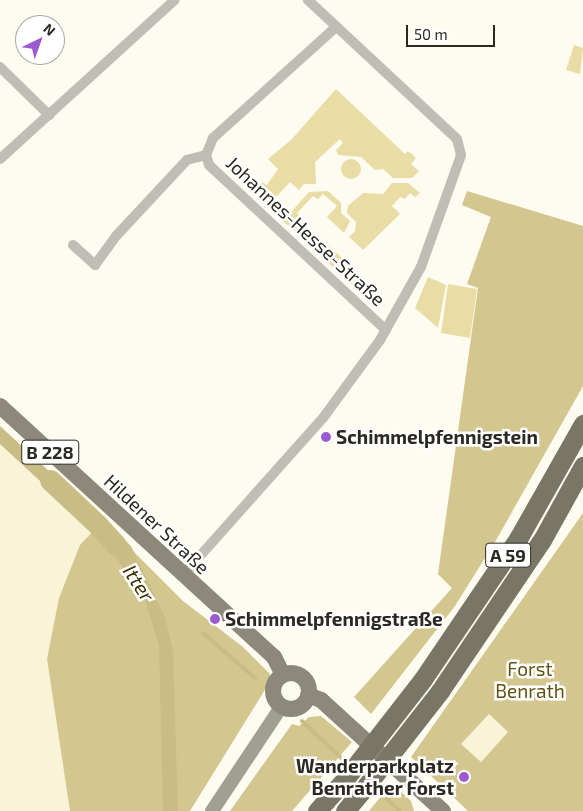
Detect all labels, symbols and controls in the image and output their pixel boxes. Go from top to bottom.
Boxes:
north arrow [15,15,65,65]
scale bar [408,15,497,47]
text: N [40,20,59,39]
text: 50 m [414,25,448,43]
street label: Johannes-Hesse-Straße [222,151,390,311]
place label: Schimmelpfennigstein [336,426,538,448]
marker: Schimmelpfennigstein [320,431,332,443]
road number: B 228 [20,437,80,468]
street label: Hildener Straße [99,469,215,579]
road number: A 59 [484,540,532,570]
water label: Itter [118,560,160,606]
place label: Schimmelpfennigstraße [225,608,443,630]
marker: Schimmelpfennigstraße [209,613,221,625]
park label: Forst Benrath [495,658,565,702]
place label: Wanderparkplatz Benrather Forst [296,755,454,799]
marker: Wanderparkplatz Benrather Forst [458,771,470,783]

